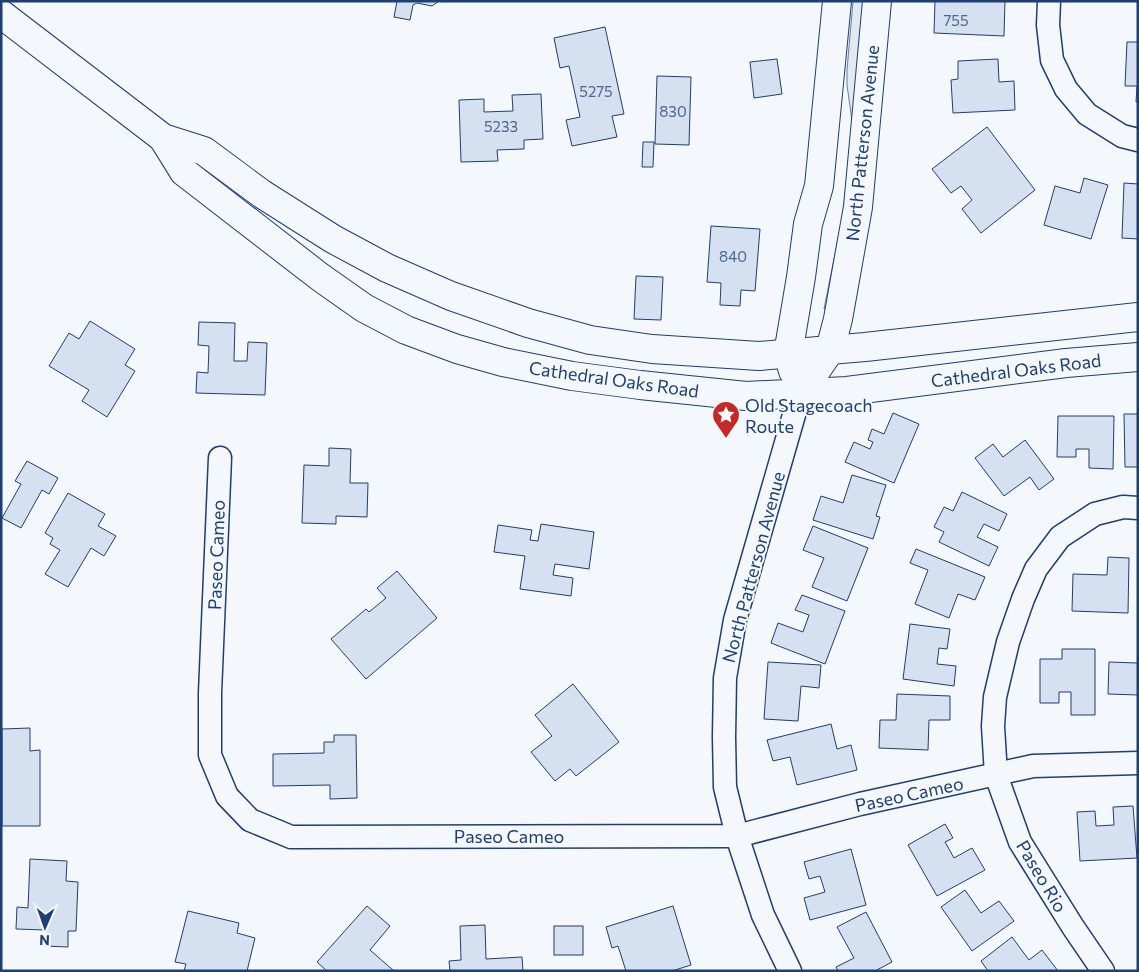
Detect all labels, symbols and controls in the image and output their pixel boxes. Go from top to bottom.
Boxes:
house number: 755 [943,11,969,29]
street label: North Patterson Avenue [841,44,883,242]
house number: 5275 [579,82,613,100]
house number: 830 [659,102,687,120]
house number: 5233 [484,117,518,135]
house number: 840 [719,247,747,265]
street label: Cathedral Oaks Road [930,349,1102,391]
street label: Cathedral Oaks Road [528,356,700,402]
place label: Old Stagecoach Route [745,394,873,437]
place icon: Old Stagecoach Route [711,400,741,439]
street label: North Patterson Avenue [717,469,789,665]
street label: Paseo Cameo [203,500,229,610]
street label: Paseo Cameo [853,772,965,816]
street label: Paseo Cameo [454,825,564,847]
street label: Paseo Rio [1012,836,1072,916]
north arrow [20,902,70,952]
text: N [39,932,50,949]

